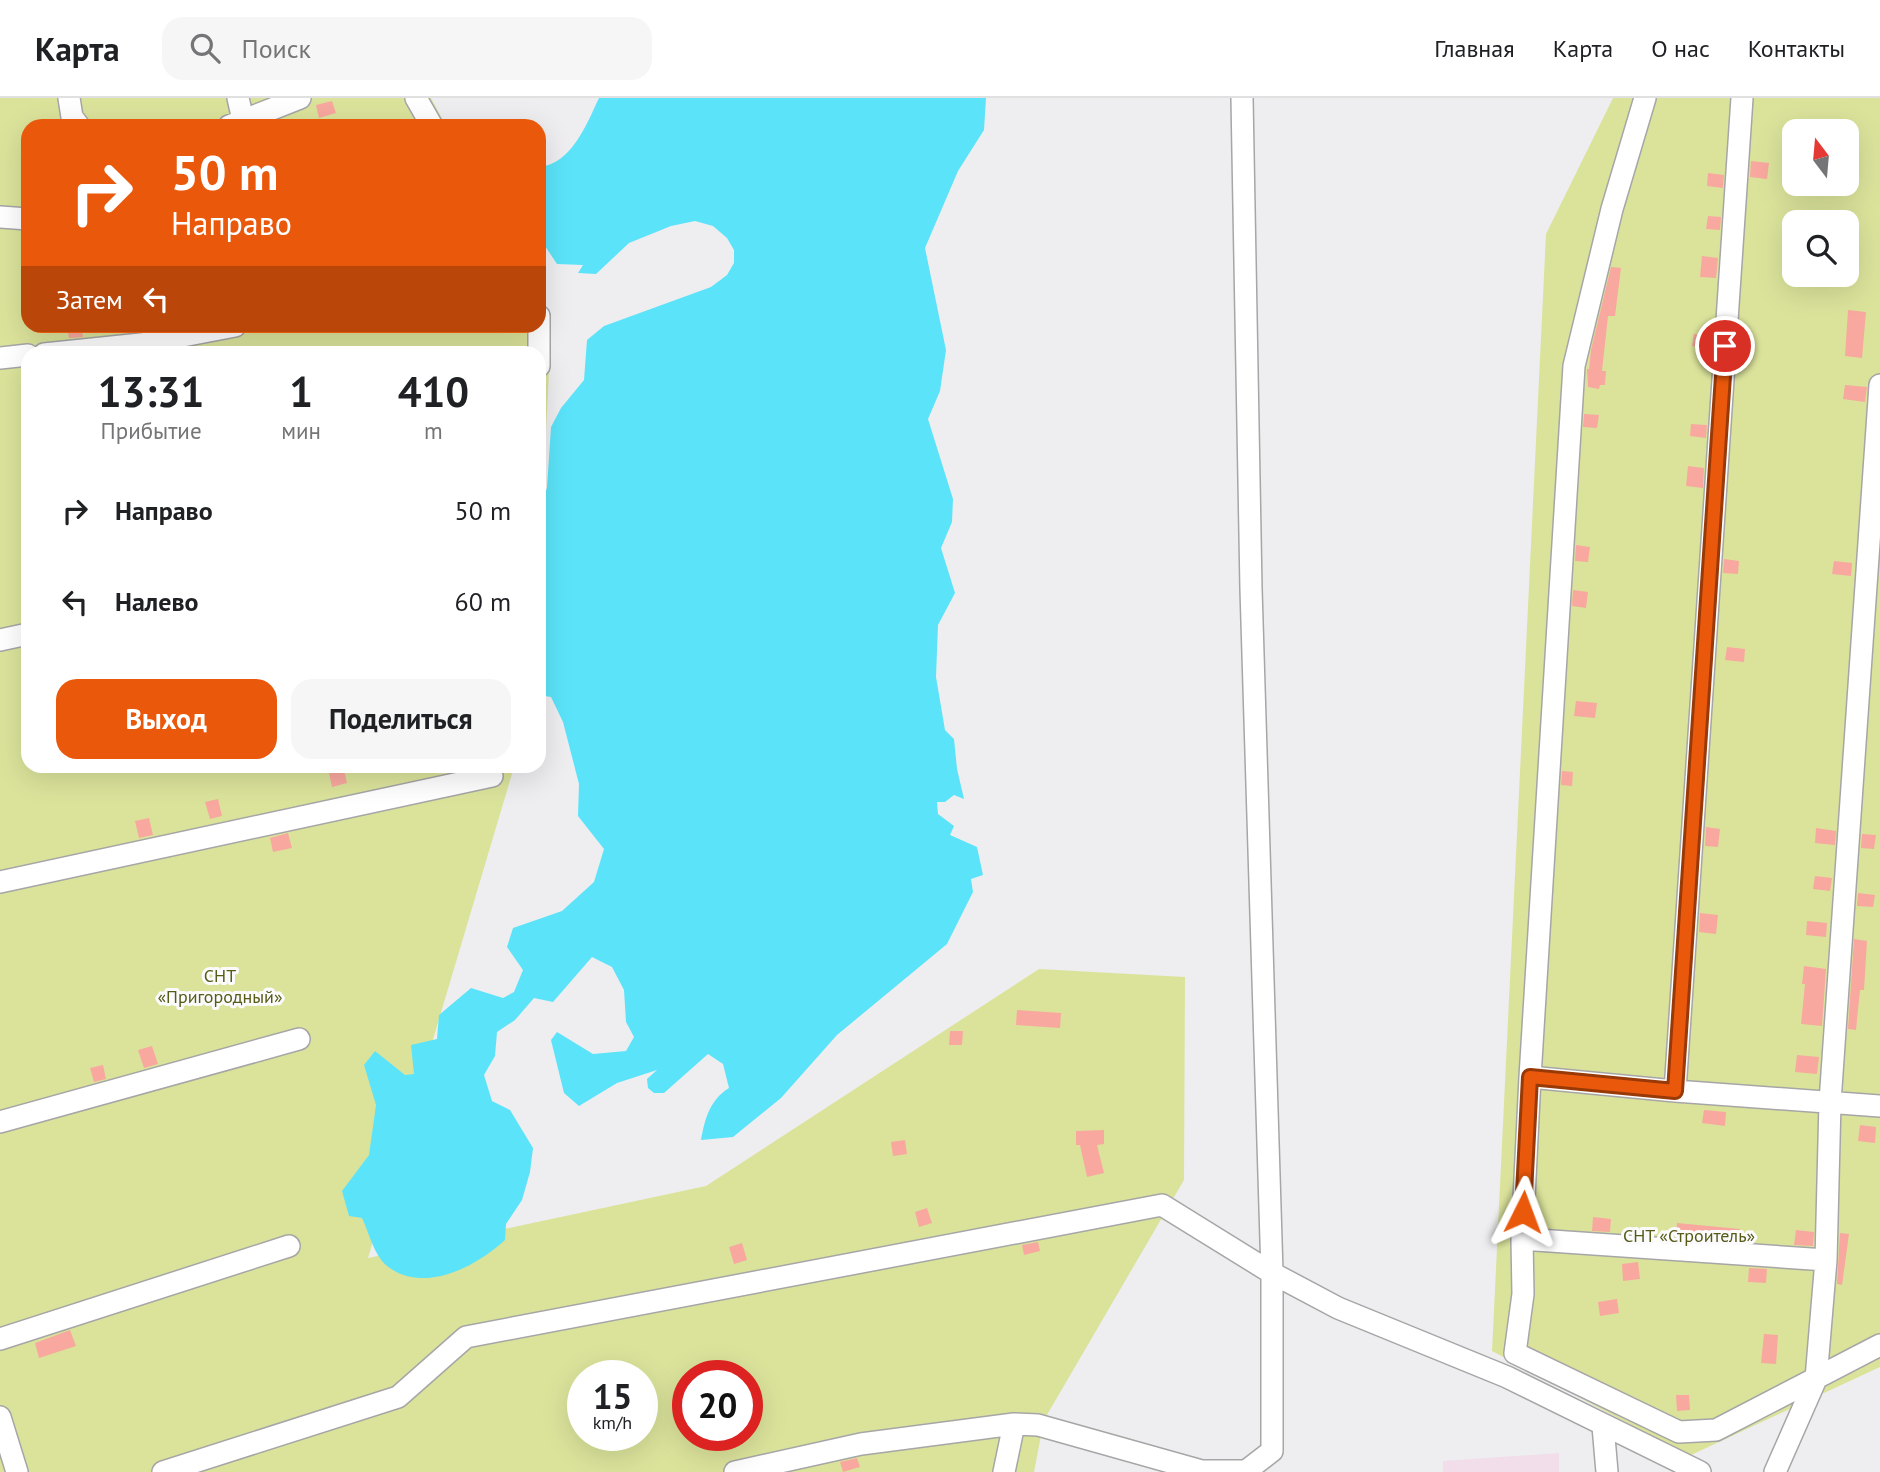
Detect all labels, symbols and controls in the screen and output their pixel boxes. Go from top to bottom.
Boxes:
search box [162,17,652,80]
text: Карта [35,27,120,70]
icon: search [186,29,224,67]
text: Поиск [242,32,311,65]
text: Главная [1434,33,1515,64]
text: Карта [1553,33,1613,64]
text: О нас [1651,33,1710,64]
text: Контакты [1748,33,1845,64]
north arrow [1782,119,1858,196]
map controls [1782,119,1859,287]
text: 50 m [171,140,278,204]
icon: right [56,147,147,238]
text: Направо [171,202,292,244]
button: search [1782,210,1859,287]
icon: left [137,280,175,318]
text: Затем [56,283,123,316]
pin [1695,316,1755,376]
icon: arrive [1706,327,1744,365]
text: 13:31 [98,364,204,419]
text: 1 [289,364,313,419]
text: 410 [398,364,469,419]
text: Прибытие [101,416,202,445]
text: мин [281,416,321,445]
text: m [424,416,443,445]
icon: right [56,492,94,530]
text: Направо [115,494,213,527]
text: 50 m [455,494,511,527]
icon: left [56,583,94,621]
text: Налево [115,585,199,618]
text: 60 m [455,585,511,618]
button: Выход [56,679,277,759]
button: Поделиться [291,679,511,759]
park label: СНТ «Пригородный» [157,964,283,1008]
position arrow [1486,1175,1560,1249]
park label: СНТ «Строитель» [1623,1224,1755,1247]
speed limit sign: 20 [672,1360,763,1451]
text: 15 [593,1373,632,1419]
text: km/h [593,1411,632,1434]

